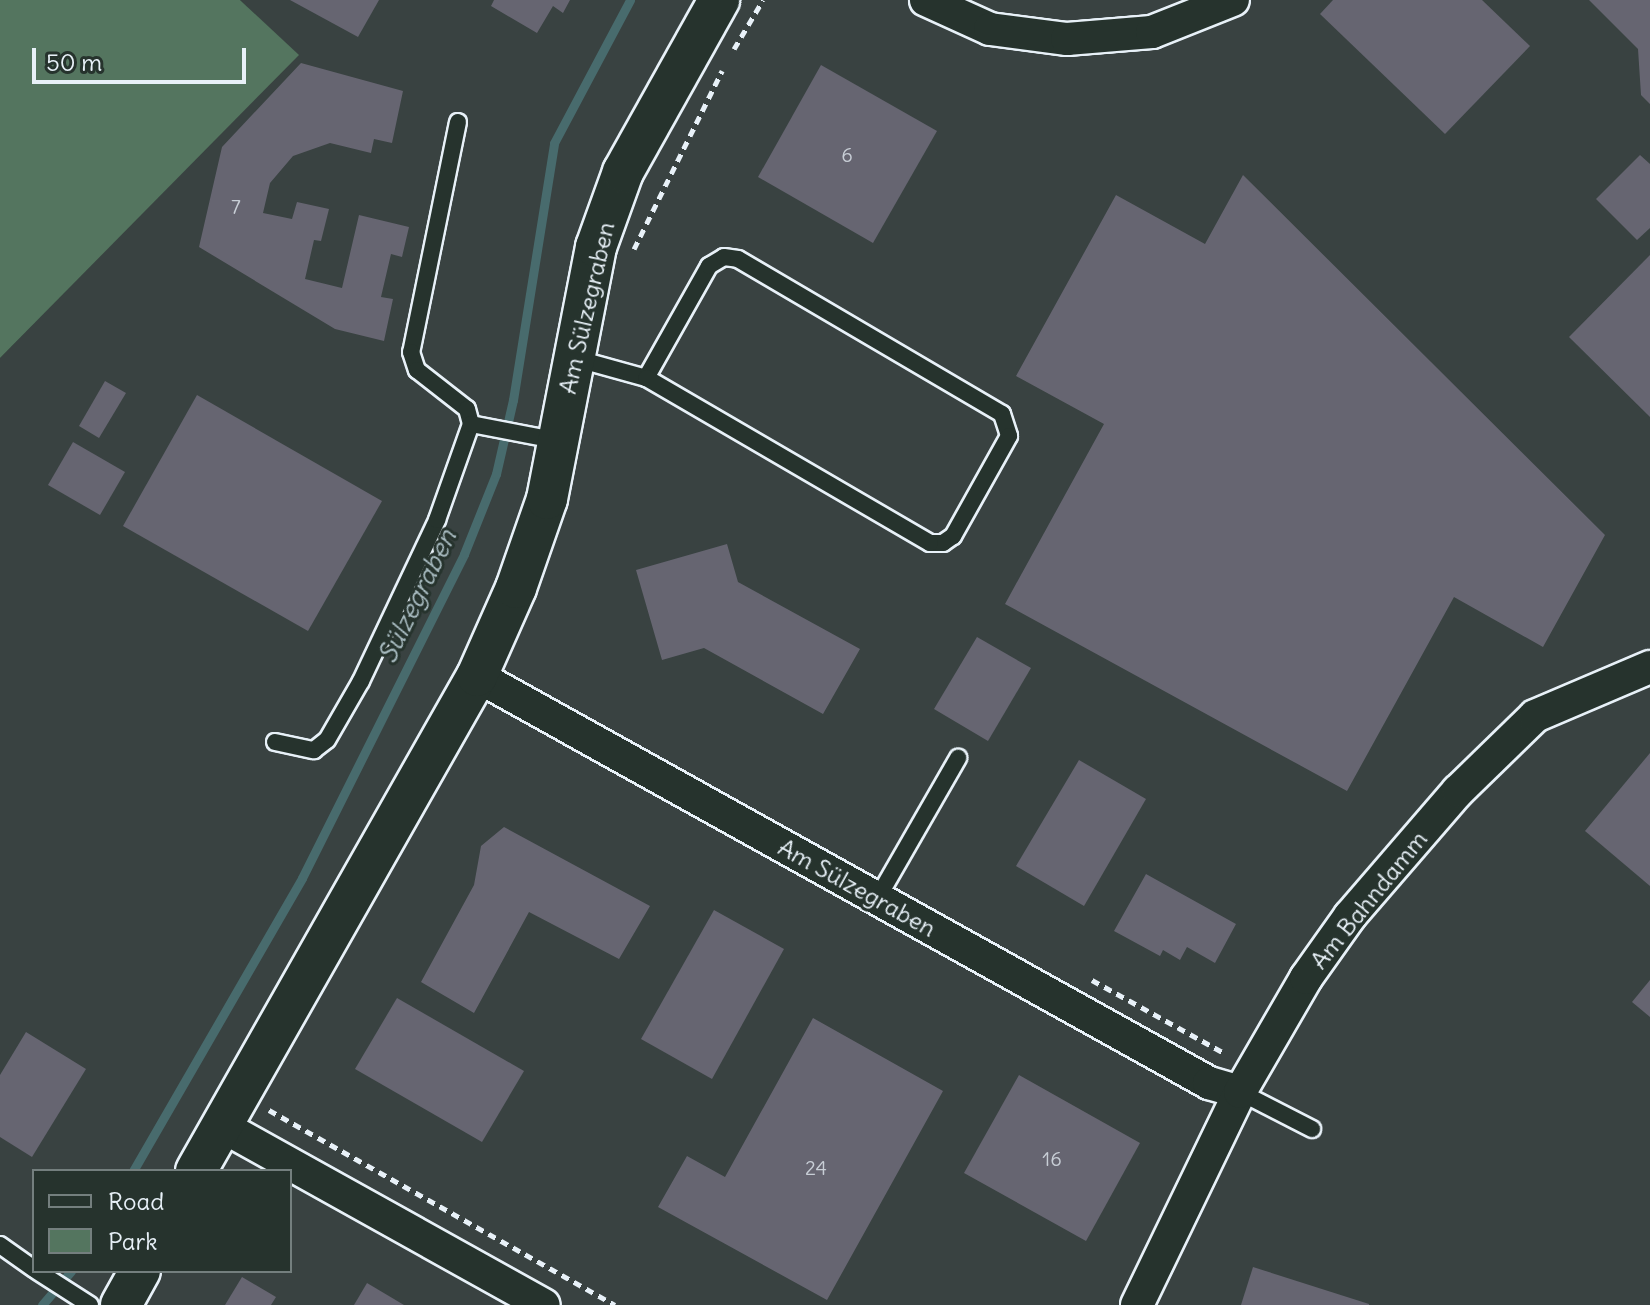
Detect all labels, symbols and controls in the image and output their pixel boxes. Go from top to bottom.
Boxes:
scale bar [36,32,250,82]
text: 50 m [46,47,102,77]
house number: 6 [841,142,853,166]
house number: 7 [231,194,241,218]
street label: Am Sülzegraben [553,219,621,397]
water label: Sülzegraben [371,524,463,668]
street label: Am Bahndamm [1305,825,1433,975]
street label: Am Sülzegraben [773,833,941,943]
house number: 16 [1042,1146,1062,1170]
house number: 24 [805,1155,827,1179]
legend [32,1169,292,1273]
text: Road [108,1186,164,1216]
text: Park [108,1226,158,1256]

